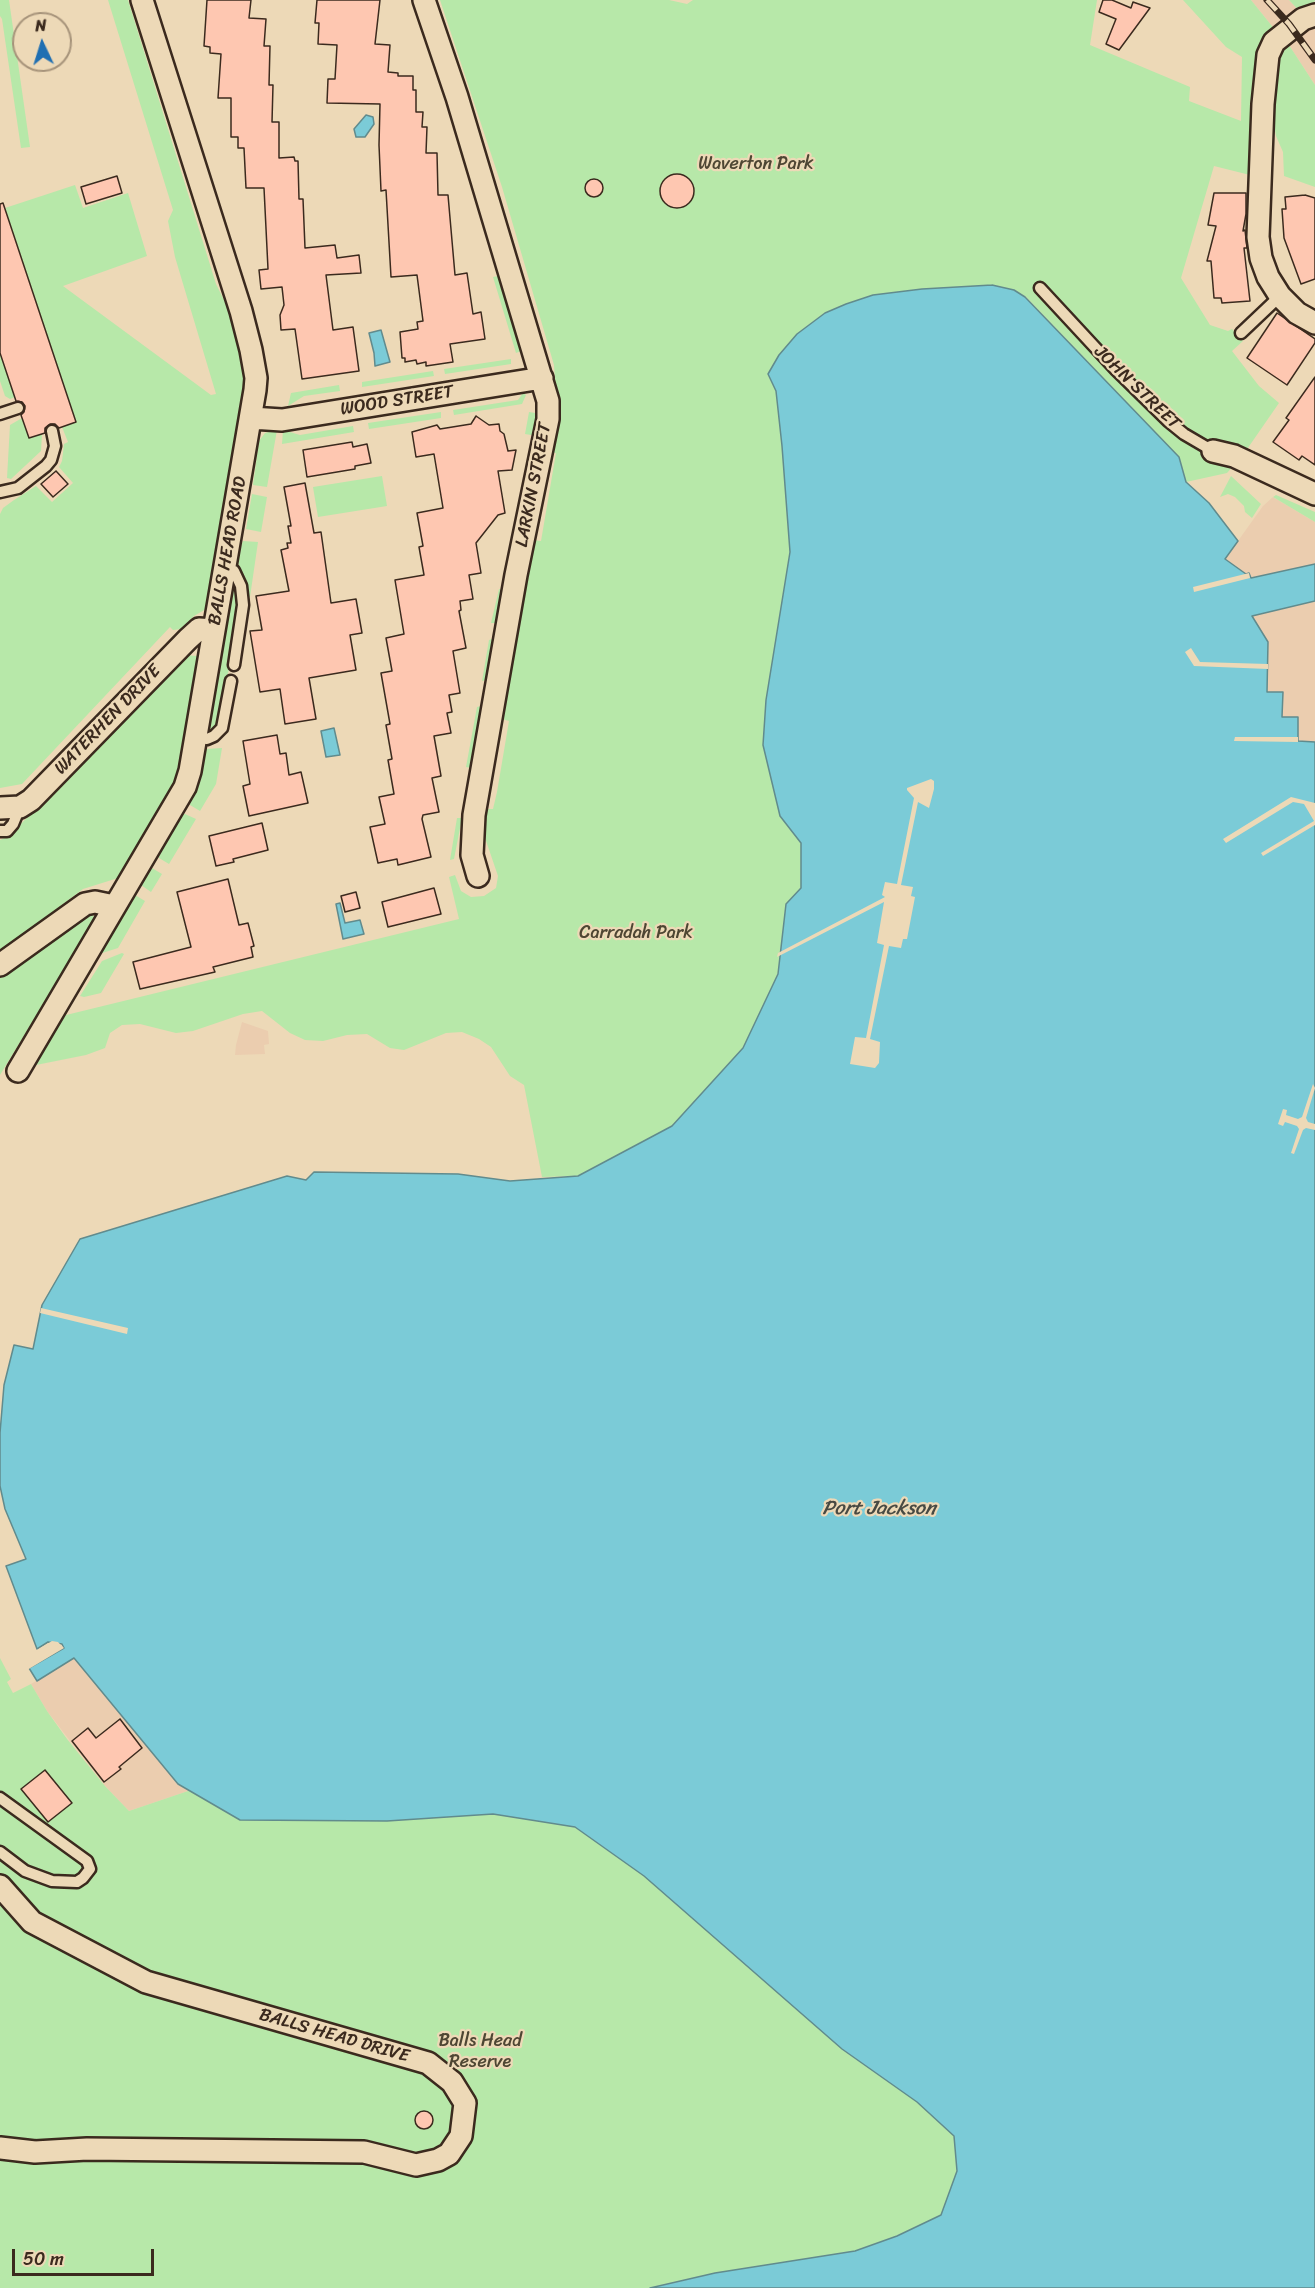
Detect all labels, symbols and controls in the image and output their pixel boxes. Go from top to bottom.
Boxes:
text: N [34,11,47,40]
north arrow [12,12,72,72]
park label: Waverton Park [698,153,814,175]
street label: JOHN STREET [1089,341,1185,435]
street label: WOOD STREET [339,381,455,421]
street label: LARKIN STREET [511,421,557,549]
street label: BALLS HEAD ROAD [204,475,252,627]
street label: WATERHEN DRIVE [50,661,166,779]
park label: Carradah Park [579,922,693,944]
water label: Port Jackson [822,1497,936,1521]
street label: BALLS HEAD DRIVE [256,2004,412,2068]
park label: Balls Head Reserve [438,2030,522,2072]
scale bar [15,2237,158,2275]
text: 50 m [23,2243,64,2275]

